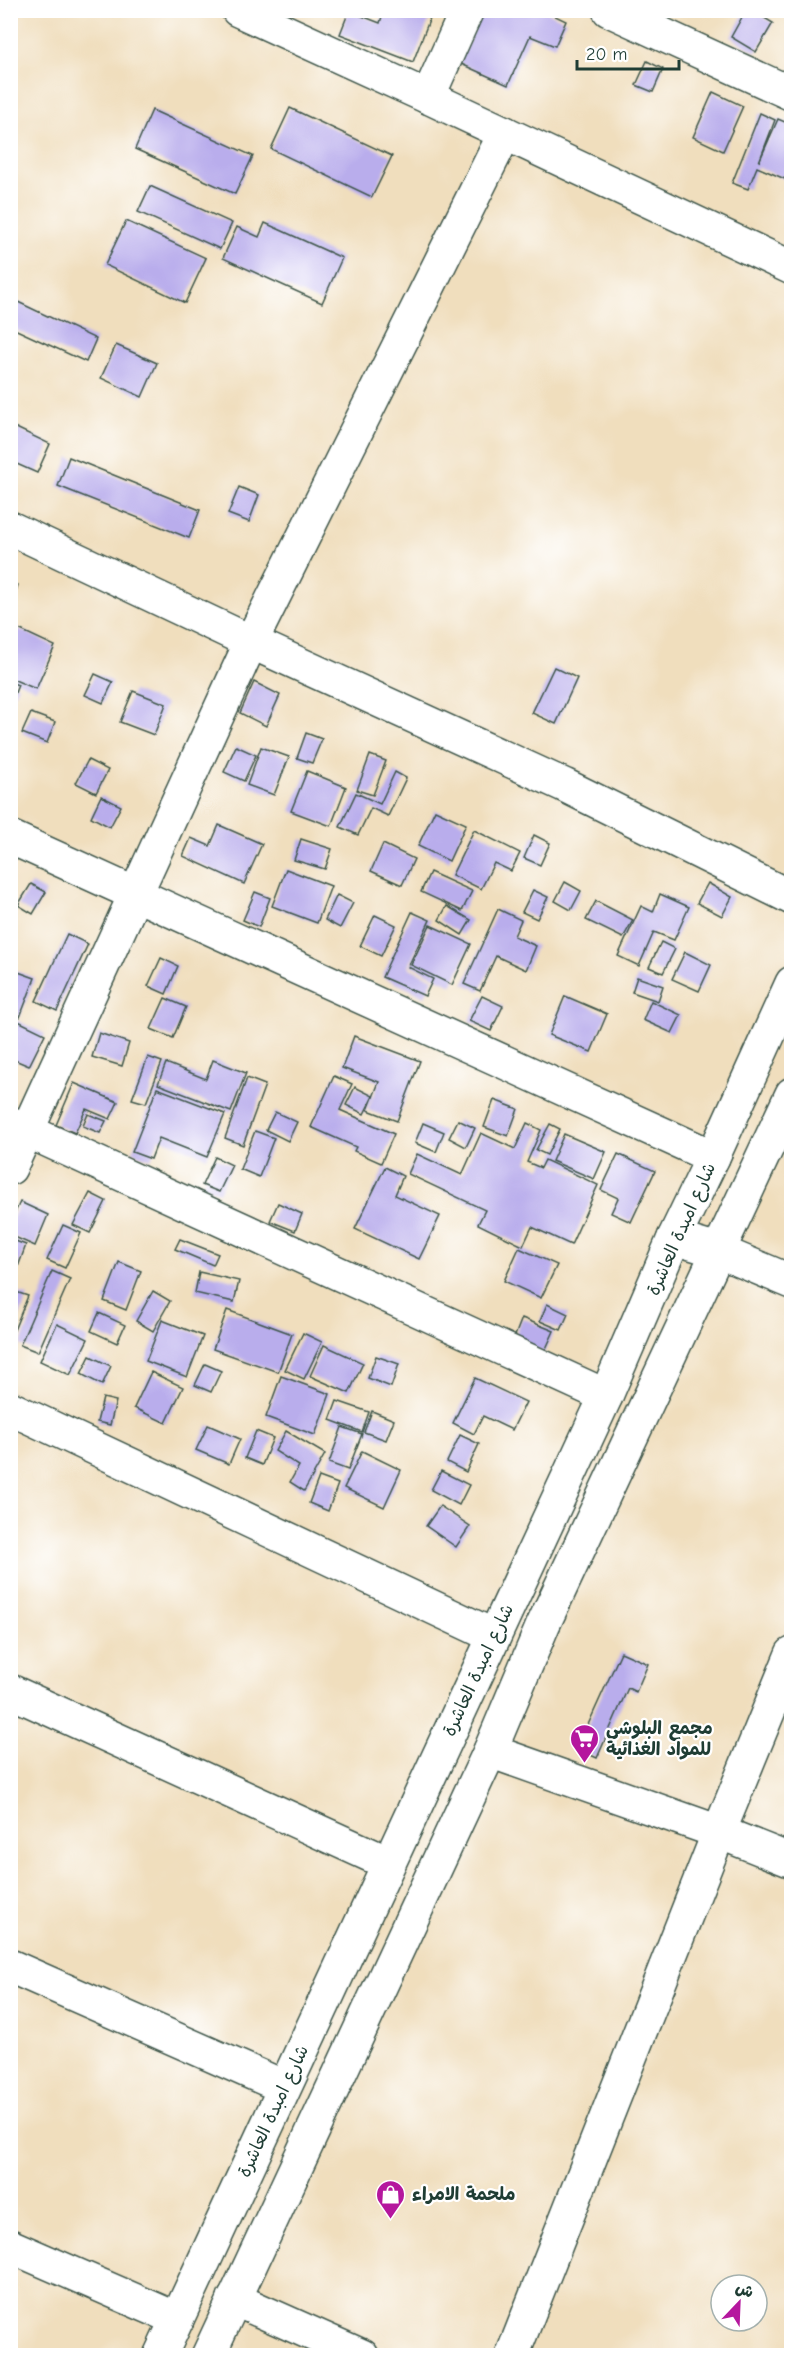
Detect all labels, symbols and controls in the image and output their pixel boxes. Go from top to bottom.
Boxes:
scale bar [577,33,679,71]
text: 20 m [586,44,627,65]
street label: شارع امبدة العاشرة [643,1160,721,1299]
street label: شارع امبدة العاشرة [439,1601,519,1740]
place label: مجمع البلوشي للمواد الغذائية [606,1718,713,1760]
supermarket icon: مجمع البلوشي للمواد الغذائية [569,1722,601,1764]
street label: شارع امبدة العاشرة [234,2042,314,2181]
shop icon: ملحمة الامراء [375,2178,407,2220]
place label: ملحمة الامراء [412,2184,515,2205]
north arrow [709,2273,769,2333]
text: ش [733,2278,756,2302]

